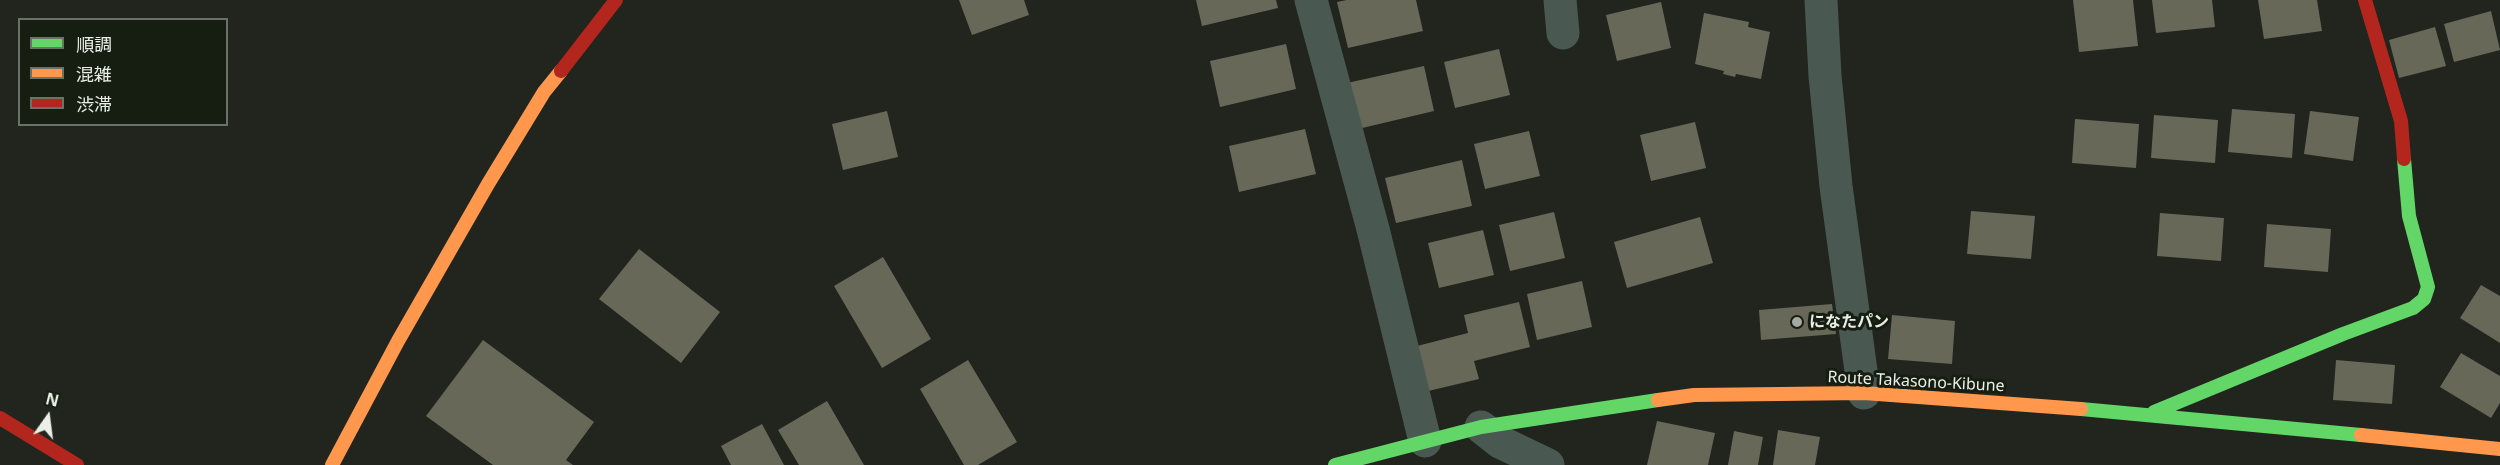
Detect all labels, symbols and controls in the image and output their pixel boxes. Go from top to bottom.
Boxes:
legend [18,18,228,126]
text: 順調 [76,32,112,56]
text: 混雑 [76,62,112,86]
text: 渋滞 [76,92,112,116]
place label: になたパン [1809,312,1889,332]
marker: になたパン [1790,315,1804,329]
street label: Route Takasono-Kibune [1827,368,2005,396]
north arrow [18,387,78,447]
text: N [43,387,61,412]

